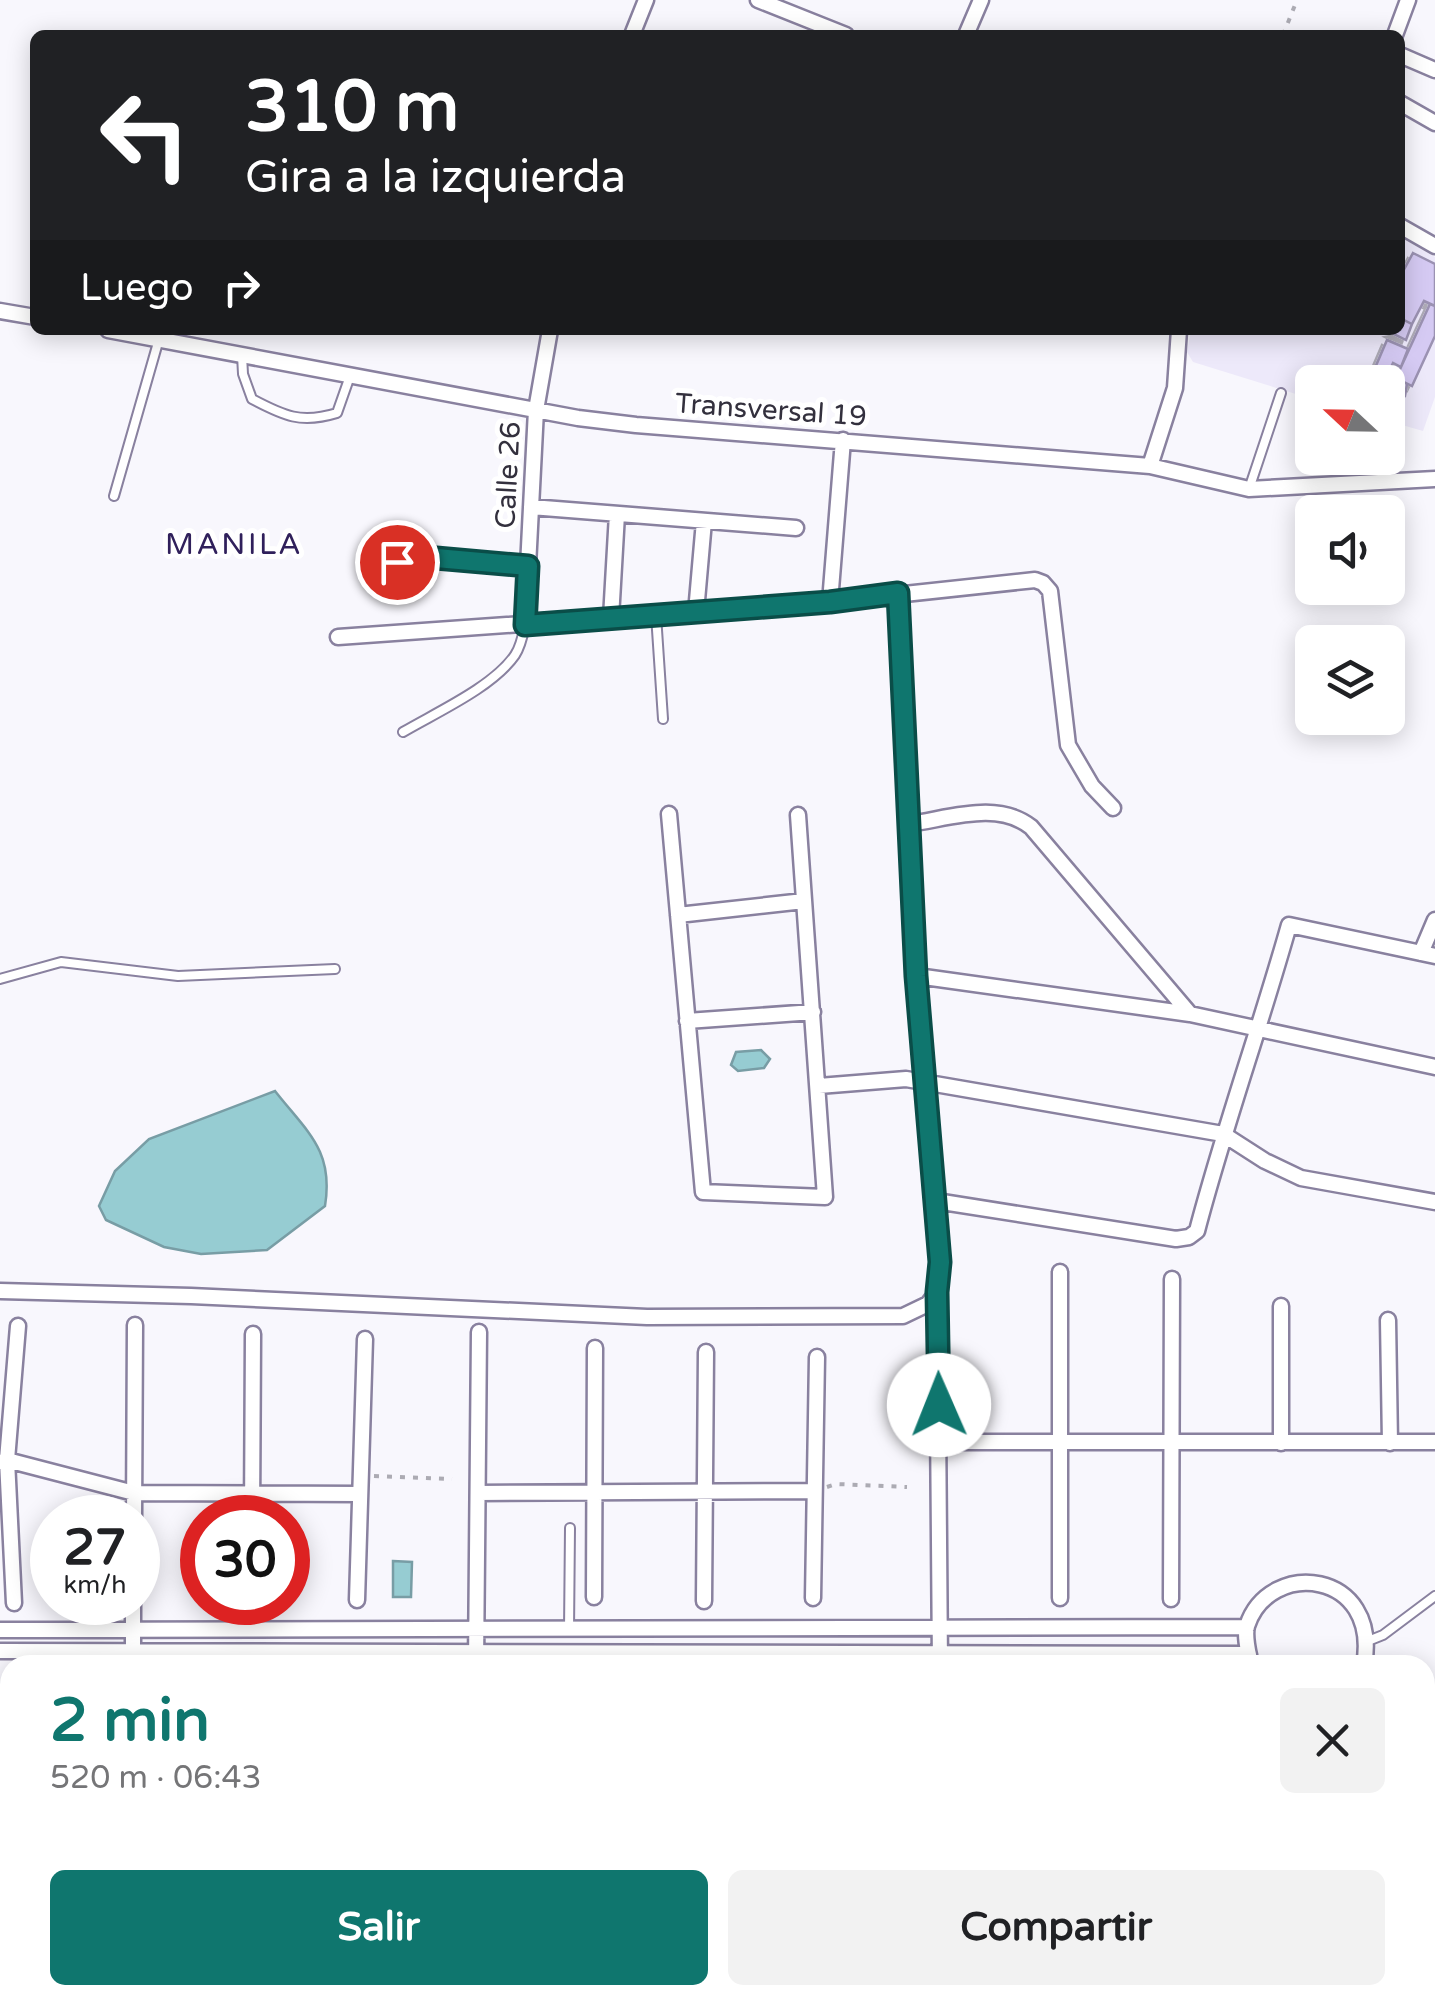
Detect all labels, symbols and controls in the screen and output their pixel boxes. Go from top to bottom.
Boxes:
text: 310 m [245,66,459,150]
icon: left [80,70,210,200]
text: Gira a la izquierda [245,151,626,205]
icon: right [214,260,269,315]
text: Luego [80,265,194,311]
north arrow [1295,365,1405,475]
map controls [1295,365,1405,735]
street label: Transversal 19 [674,386,868,434]
street label: Calle 26 [488,420,528,530]
button: sound [1295,495,1405,605]
pin [355,520,440,605]
district label: MANILA [165,526,303,563]
icon: arrive [370,535,425,590]
button: layers [1295,625,1405,735]
position arrow [887,1353,991,1457]
speed limit sign: 30 [180,1495,310,1625]
text: 27 [64,1518,126,1578]
text: km/h [64,1570,126,1600]
text: 2 min [50,1685,210,1757]
button: close [1280,1688,1385,1793]
text: 520 m · 06:43 [50,1759,262,1797]
button: Salir [50,1870,708,1985]
button: Compartir [728,1870,1385,1985]

